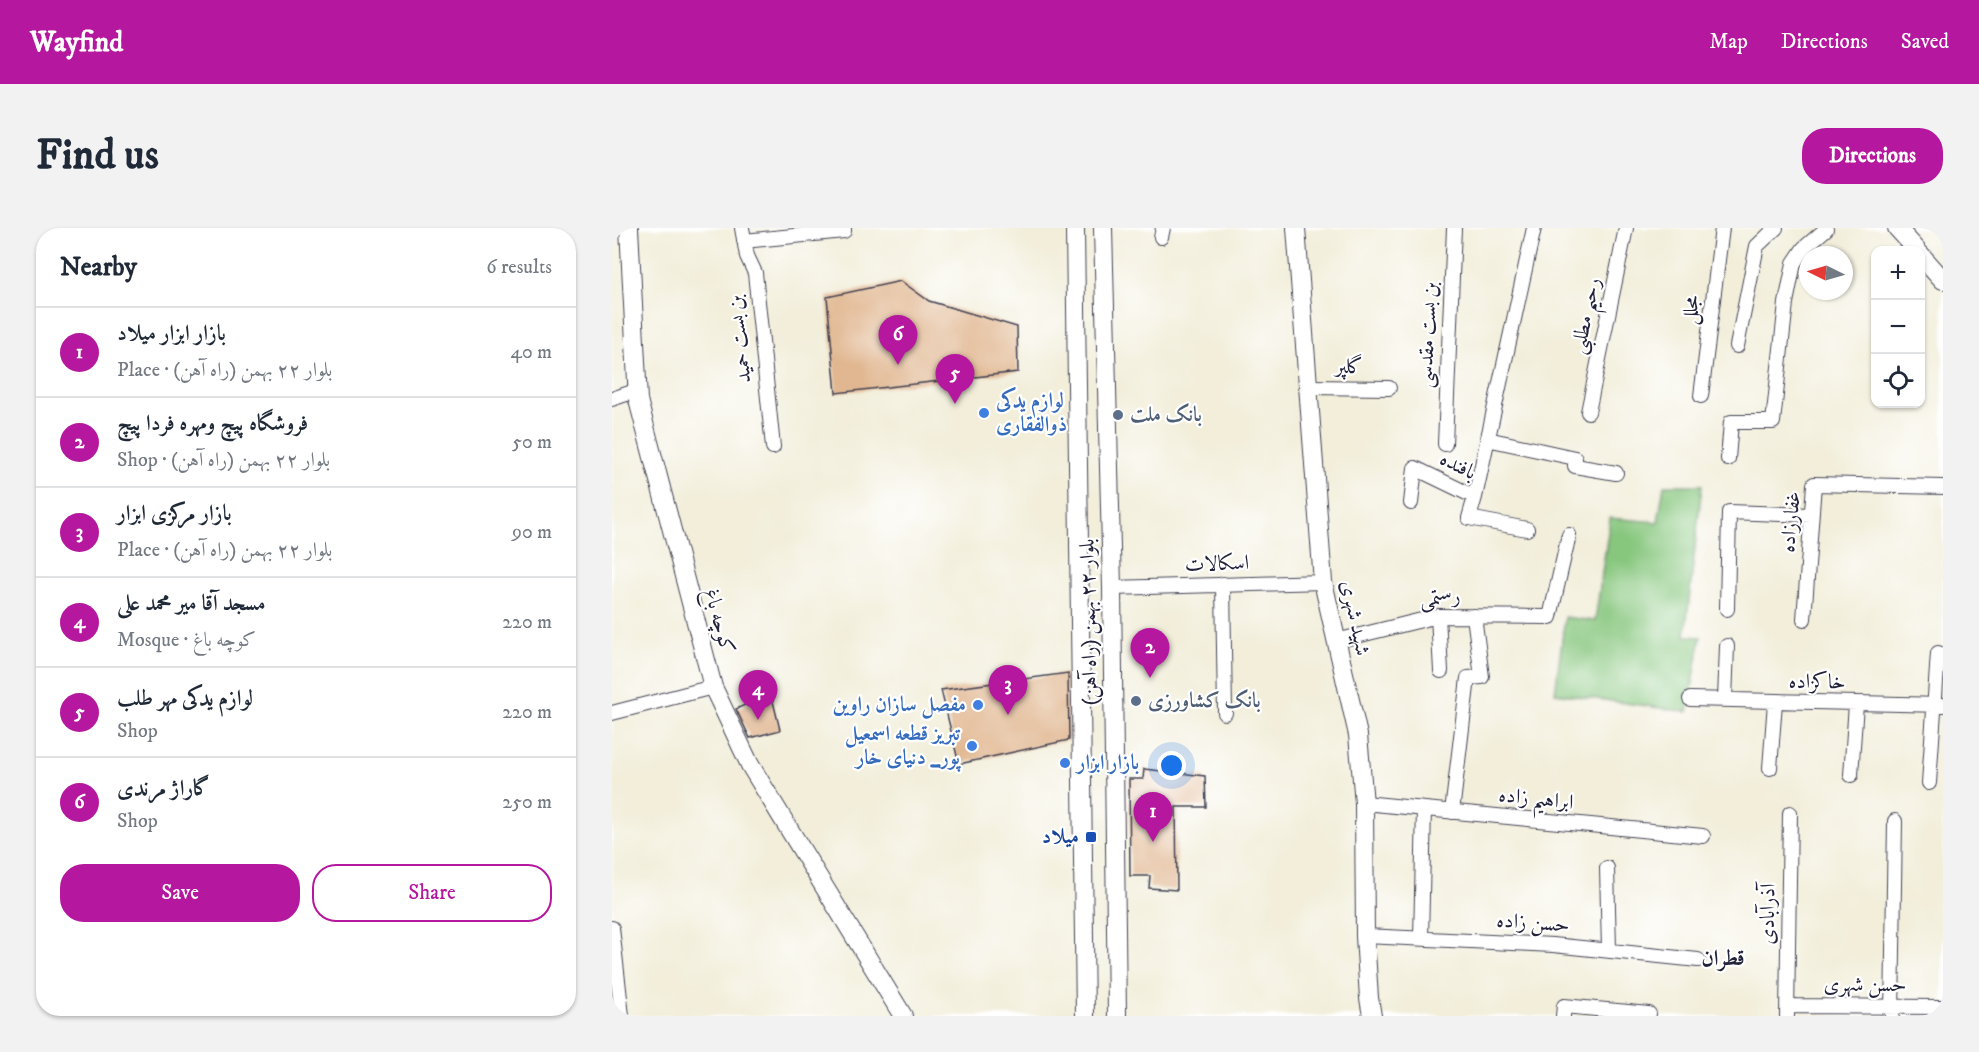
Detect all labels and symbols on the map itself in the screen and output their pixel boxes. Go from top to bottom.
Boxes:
north arrow [1799,246,1853,300]
street label: رحیم مطلبی [1565,275,1614,358]
street label: بن بست مقدسی [1412,281,1445,389]
street label: بن بست حمید [722,294,758,384]
street label: مجلل [1676,294,1706,326]
pin: 6 [878,316,918,365]
street label: گلپر [1333,353,1363,380]
pin: 5 [936,354,974,404]
place label: لوازم یدکی ذوالفقاری [995,387,1067,438]
place label: بانک ملت [1130,402,1202,428]
marker: لوازم یدکی ذوالفقاری [977,406,991,420]
marker: بانک ملت [1111,408,1125,422]
street label: بافنده [1435,446,1481,486]
street label: غفارزاده [1775,490,1807,554]
street label: بلوار ۲۲ بهمن (راه آهن) [1074,538,1103,706]
street label: اسکالات [1184,550,1250,578]
street label: شهید شهری [1334,578,1376,658]
street label: رستمی [1418,583,1462,613]
street label: کوچه باغ [694,586,740,657]
pin: 2 [1130,628,1170,678]
pin: 3 [988,666,1028,715]
street label: خاکزاده [1788,669,1846,695]
pin: 4 [738,670,778,720]
place label: بانک کشاورزی [1148,688,1261,714]
place label: مفصل سازان راوین [832,692,966,719]
marker: بانک کشاورزی [1129,694,1143,708]
marker: مفصل سازان راوین [971,698,985,712]
place label: تبریز قطعه اسمعیل پور_ دنیای خار [845,721,962,772]
marker: تبریز قطعه اسمعیل پور_ دنیای خار [965,739,979,753]
place label: بازار ابزار [1075,750,1139,776]
your location [1157,751,1186,780]
marker: بازار ابزار [1058,756,1072,770]
street label: ابراهیم زاده [1497,782,1575,823]
pin: 1 [1134,792,1172,842]
place label: میلاد [1042,824,1079,850]
marker: میلاد [1084,830,1098,844]
street label: آذرآبادی [1753,881,1782,945]
street label: حسن زاده [1496,907,1570,939]
district label: قطران [1701,945,1745,972]
street label: حسن شهری [1823,972,1907,998]

